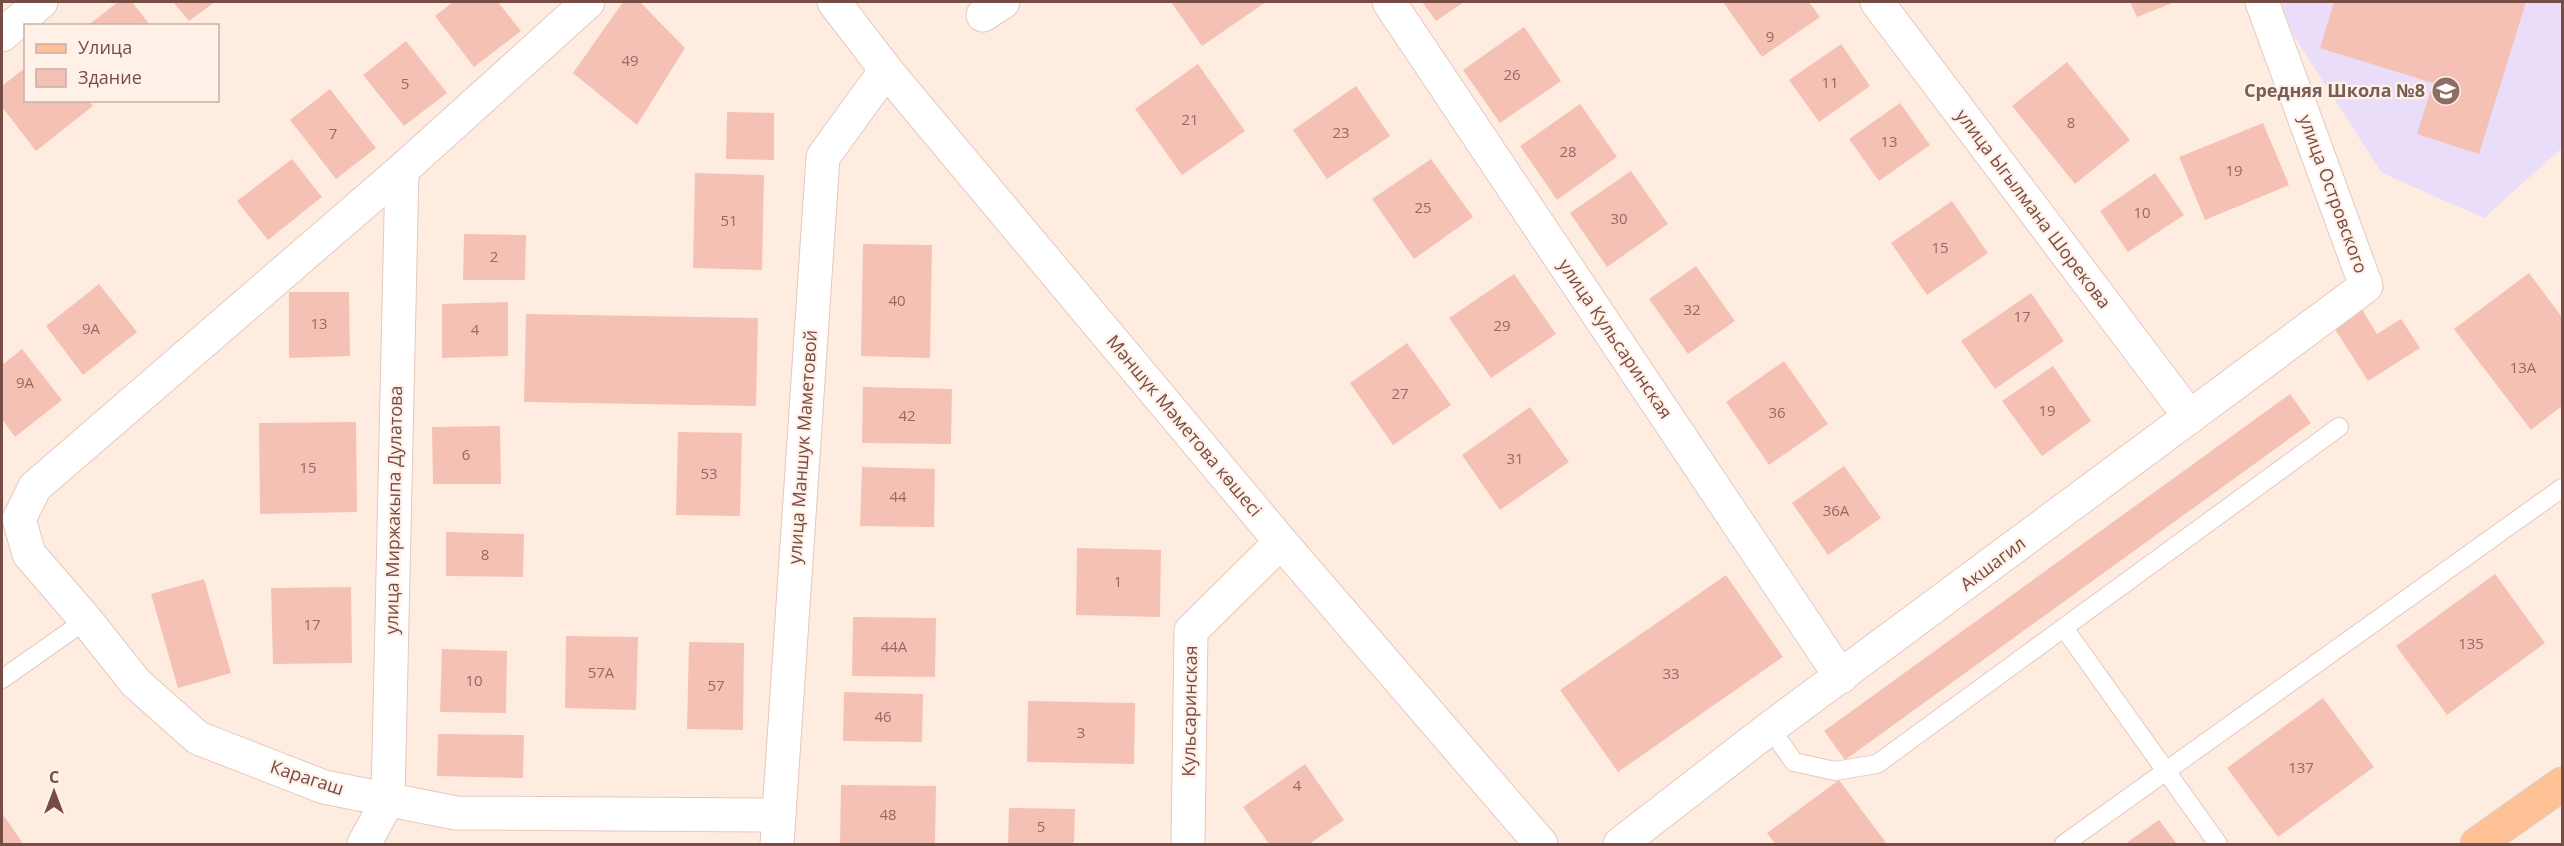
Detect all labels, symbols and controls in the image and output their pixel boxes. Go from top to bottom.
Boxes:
legend [24,24,219,102]
house number: 9 [1766,26,1774,46]
text: Улица [78,35,132,59]
house number: 49 [621,50,639,70]
house number: 26 [1503,64,1521,84]
text: Здание [78,65,142,89]
house number: 11 [1821,72,1839,92]
house number: 5 [401,73,409,93]
school or university icon: Средняя Школа №8 [2430,75,2462,107]
place label: Средняя Школа №8 [2244,78,2425,102]
street label: улица Ыгылмана Шорекова [1951,104,2117,313]
house number: 21 [1181,109,1199,129]
street label: улица Островского [2294,111,2374,276]
house number: 8 [2067,112,2075,132]
house number: 23 [1332,122,1350,142]
house number: 7 [329,123,337,143]
house number: 13 [1880,131,1898,151]
house number: 28 [1559,141,1577,161]
house number: 19 [2225,160,2243,180]
house number: 25 [1414,197,1432,217]
house number: 10 [2133,202,2151,222]
house number: 30 [1610,208,1628,228]
house number: 51 [720,210,738,230]
house number: 15 [1931,237,1949,257]
house number: 2 [490,246,498,266]
street label: улица Кульсаринская [1553,254,1678,423]
house number: 40 [888,290,906,310]
house number: 32 [1683,299,1701,319]
house number: 17 [2013,306,2031,326]
house number: 13 [310,313,328,333]
house number: 29 [1493,315,1511,335]
house number: 9А [82,318,101,338]
house number: 4 [471,319,480,339]
street label: улица Маншук Маметовой [782,329,822,565]
street label: Мәншүк Мәметова көшесі [1102,330,1268,521]
house number: 13А [2510,357,2537,377]
house number: 9А [16,372,35,392]
house number: 27 [1391,383,1409,403]
street label: улица Миржакыпа Дулатова [379,385,407,635]
house number: 19 [2038,400,2056,420]
house number: 36 [1768,402,1786,422]
house number: 42 [898,405,916,425]
house number: 6 [462,444,470,464]
house number: 31 [1506,448,1524,468]
house number: 15 [299,457,317,477]
house number: 53 [700,463,718,483]
house number: 44 [889,486,907,506]
house number: 36А [1823,500,1850,520]
street label: Акшагил [1955,531,2030,596]
house number: 8 [481,544,489,564]
house number: 1 [1114,571,1122,591]
house number: 17 [303,614,321,634]
house number: 135 [2458,633,2484,653]
house number: 44А [881,636,908,656]
street label: Кульсаринская [1176,645,1202,777]
house number: 57А [588,662,615,682]
house number: 33 [1662,663,1680,683]
house number: 10 [465,670,483,690]
house number: 57 [707,675,725,695]
house number: 46 [874,706,892,726]
house number: 3 [1077,722,1085,742]
street label: Карагаш [268,754,347,800]
house number: 137 [2288,757,2314,777]
north arrow [24,762,84,822]
text: С [49,766,59,788]
house number: 4 [1293,775,1302,795]
house number: 48 [879,804,897,824]
house number: 5 [1037,816,1045,836]

